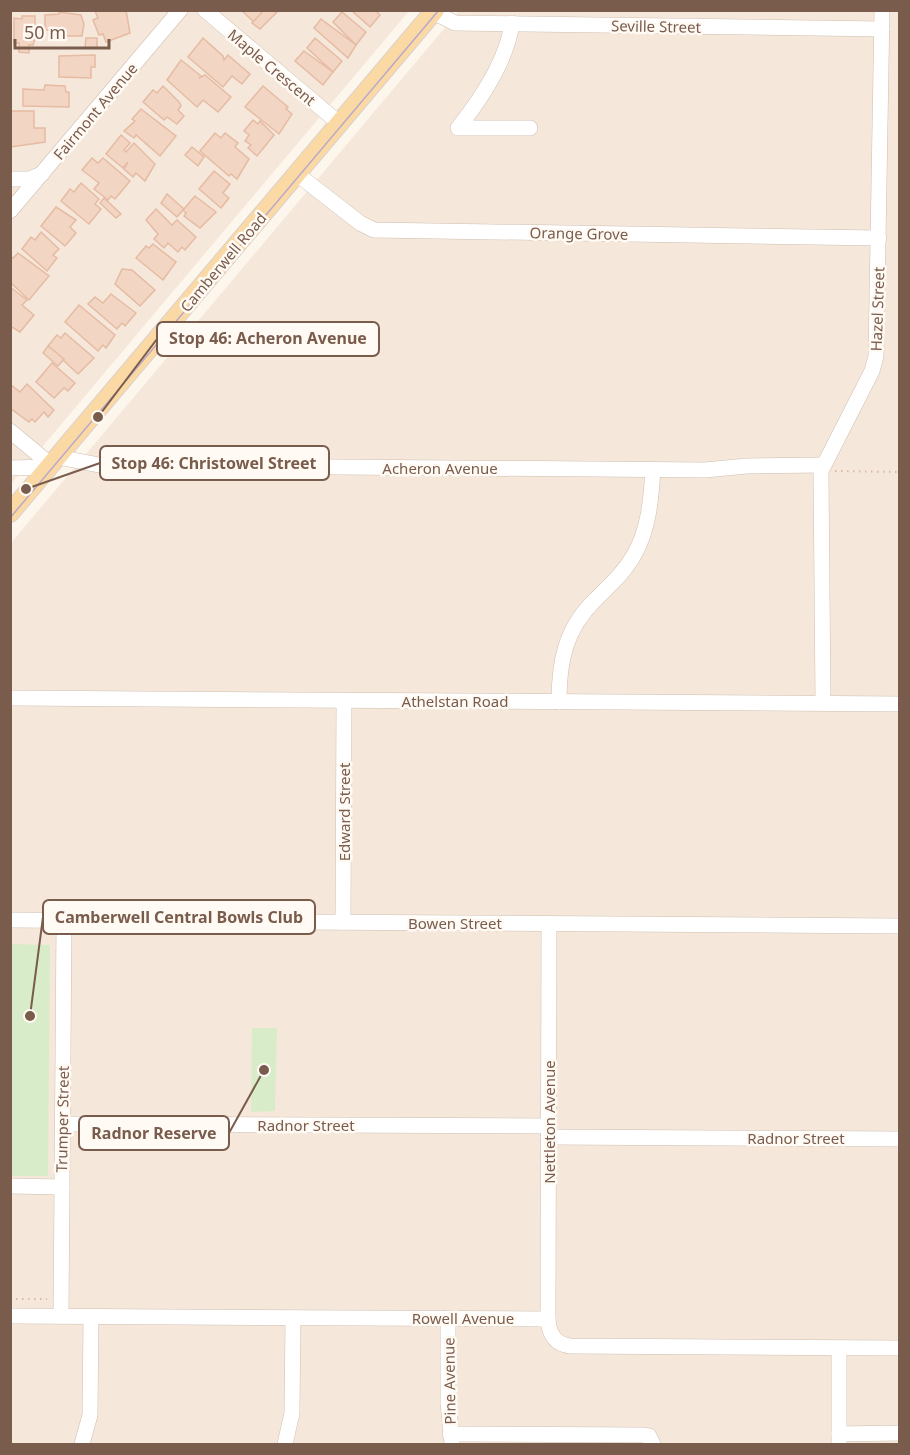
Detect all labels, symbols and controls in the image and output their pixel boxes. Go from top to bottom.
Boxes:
scale bar [15,12,110,50]
street label: Seville Street [611,15,702,37]
text: 50 m [24,20,66,44]
street label: Maple Crescent [224,24,321,110]
street label: Fairmont Avenue [49,58,141,164]
street label: Camberwell Road [176,208,270,316]
street label: Orange Grove [530,222,628,244]
street label: Hazel Street [866,266,888,352]
callout: Stop 46: Acheron Avenue [157,322,379,356]
text: Stop 46: Acheron Avenue [169,327,367,349]
callout: Stop 46: Christowel Street [100,446,329,480]
text: Stop 46: Christowel Street [111,452,317,474]
street label: Acheron Avenue [382,458,498,478]
street label: Athelstan Road [402,691,508,711]
street label: Edward Street [334,762,354,861]
callout: Camberwell Central Bowls Club [43,900,315,934]
text: Camberwell Central Bowls Club [55,906,303,928]
street label: Bowen Street [408,913,502,933]
street label: Nettleton Avenue [539,1060,559,1184]
street label: Trumper Street [51,1065,73,1173]
street label: Radnor Street [257,1115,355,1135]
callout: Radnor Reserve [79,1116,229,1150]
text: Radnor Reserve [91,1122,217,1144]
street label: Radnor Street [747,1128,845,1148]
street label: Rowell Avenue [412,1308,514,1328]
street label: Pine Avenue [438,1337,460,1425]

